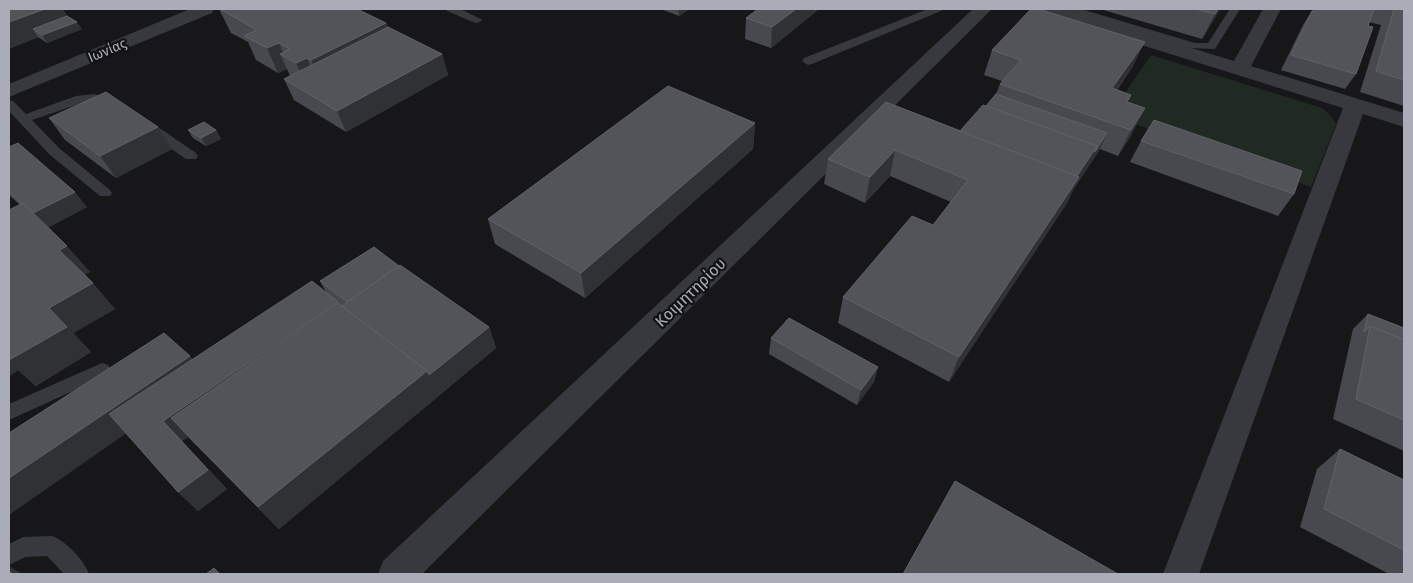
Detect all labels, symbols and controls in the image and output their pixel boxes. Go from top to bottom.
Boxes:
street label: Ιωνίας [85,35,129,66]
street label: Κοιμητηρίου [651,254,730,331]

